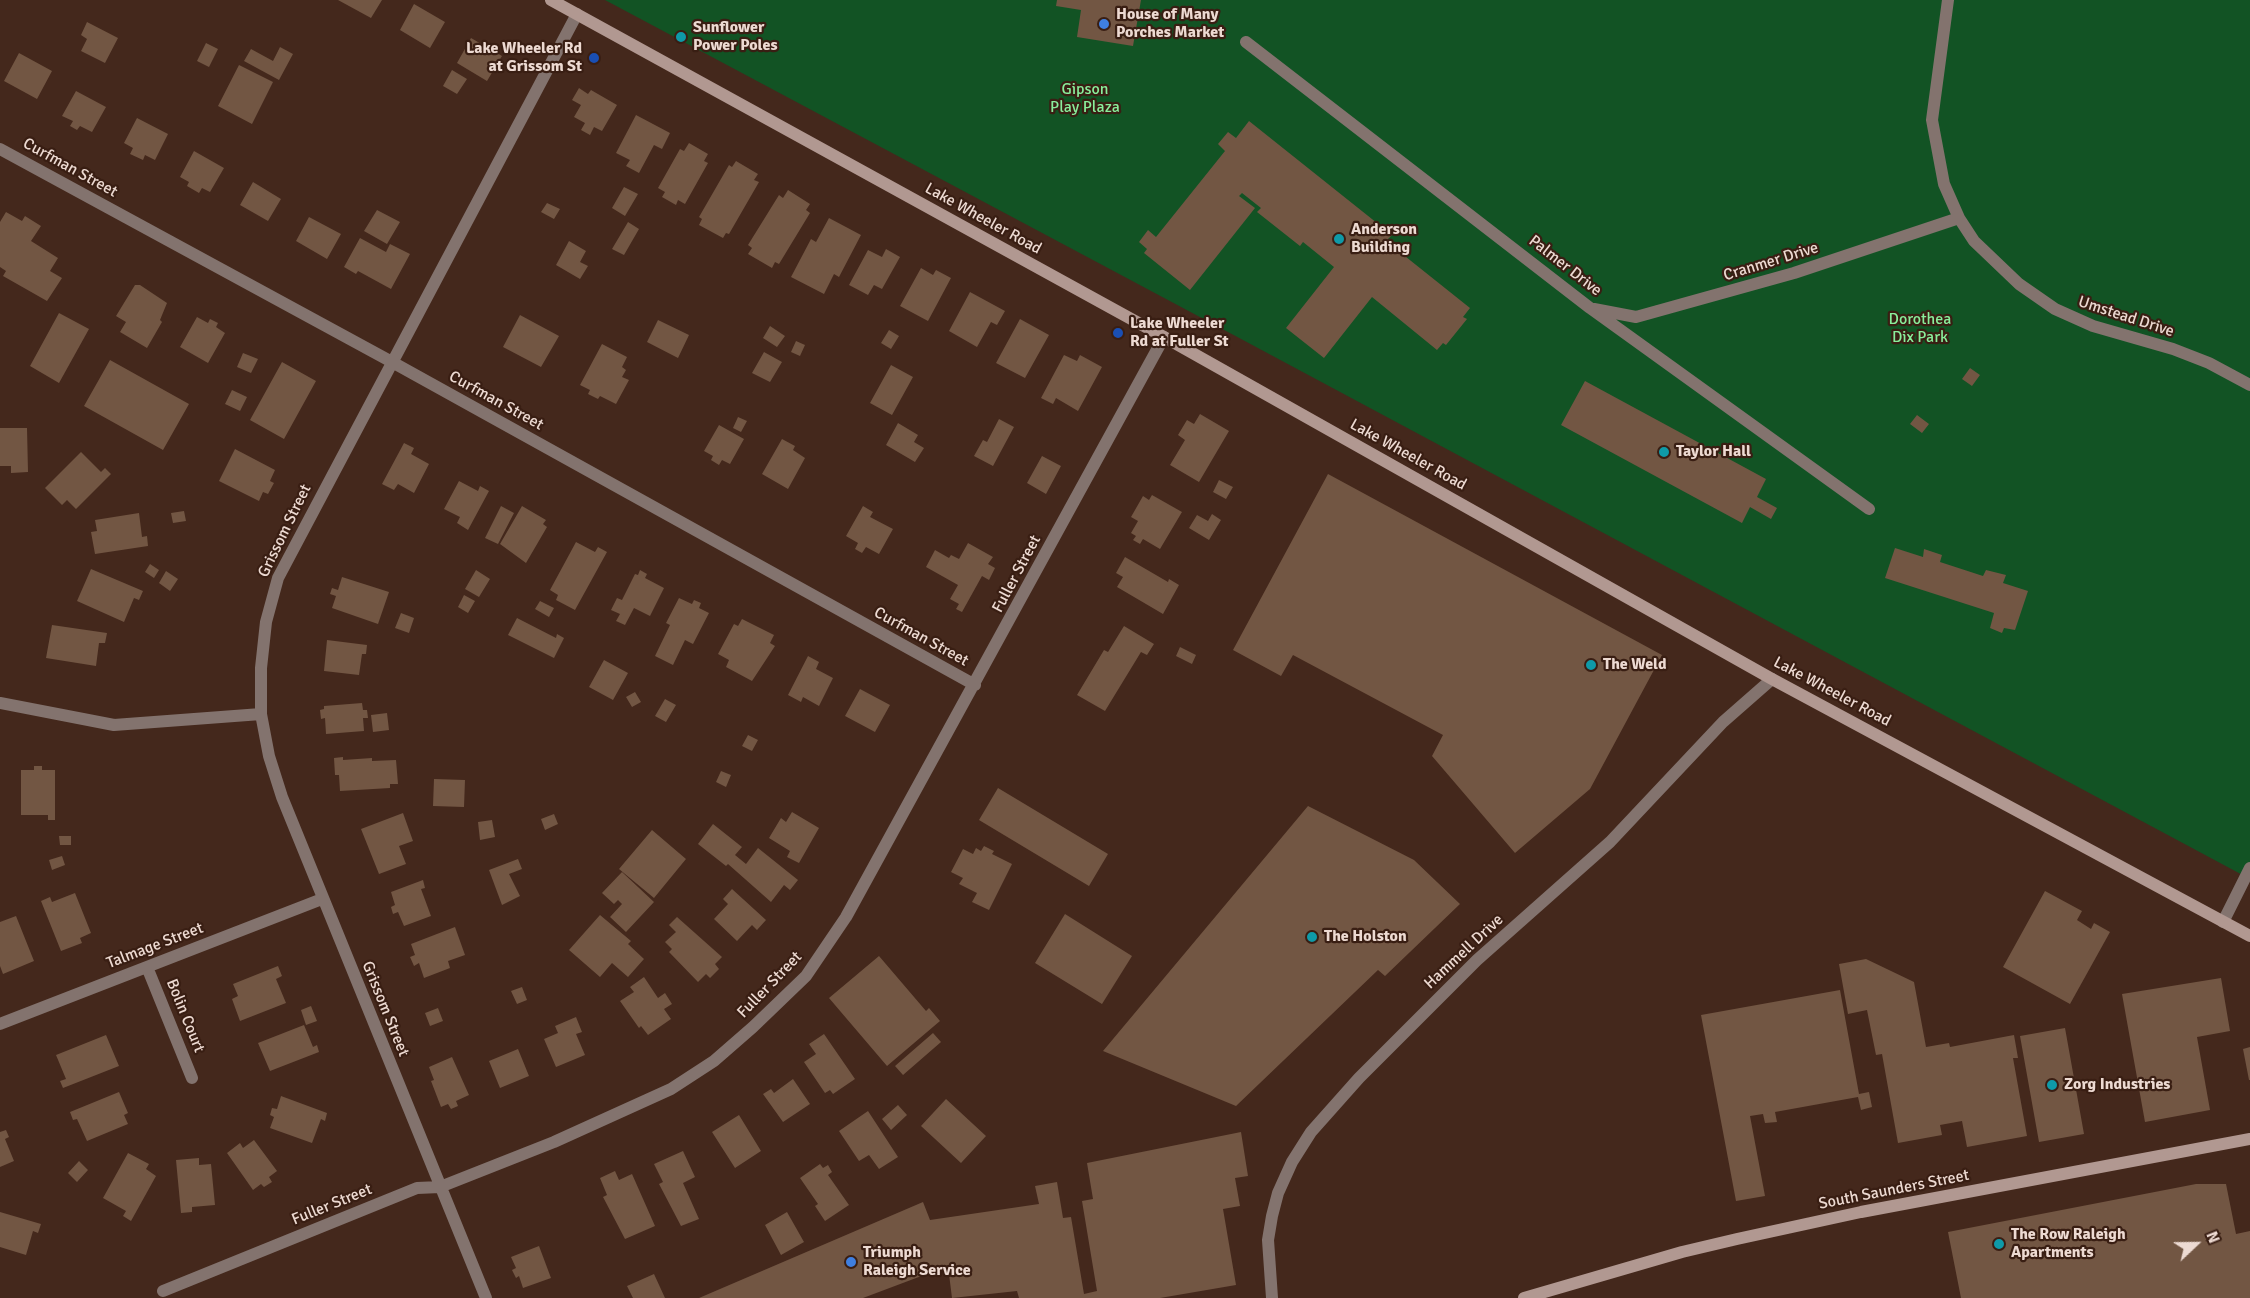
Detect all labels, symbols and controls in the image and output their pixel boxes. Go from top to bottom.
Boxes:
place label: House of Many Porches Market [1116,5,1224,43]
marker: House of Many Porches Market [1097,17,1111,31]
place label: Sunflower Power Poles [693,18,777,56]
marker: Sunflower Power Poles [674,30,688,44]
place label: Lake Wheeler Rd at Grissom St [466,39,582,77]
marker: Lake Wheeler Rd at Grissom St [587,51,601,65]
park label: Gipson Play Plaza [1050,80,1120,118]
street label: Curfman Street [19,134,121,202]
street label: Lake Wheeler Road [921,179,1045,259]
place label: Anderson Building [1351,220,1417,258]
marker: Anderson Building [1332,232,1346,246]
street label: Palmer Drive [1525,232,1605,300]
street label: Cranmer Drive [1721,238,1821,286]
street label: Umstead Drive [2076,292,2176,342]
park label: Dorothea Dix Park [1889,310,1951,348]
place label: Lake Wheeler Rd at Fuller St [1130,314,1229,352]
marker: Lake Wheeler Rd at Fuller St [1111,326,1125,340]
street label: Curfman Street [445,367,547,435]
street label: Lake Wheeler Road [1346,415,1470,495]
place label: Taylor Hall [1676,442,1751,462]
marker: Taylor Hall [1657,445,1671,459]
street label: Grissom Street [254,481,316,581]
street label: Fuller Street [989,532,1045,616]
street label: Curfman Street [870,603,972,671]
street label: Lake Wheeler Road [1770,653,1894,731]
place label: The Weld [1603,655,1667,675]
marker: The Weld [1584,658,1598,672]
street label: Hammell Drive [1421,911,1507,993]
street label: Talmage Street [104,919,206,973]
place label: The Holston [1324,927,1407,947]
marker: The Holston [1305,930,1319,944]
street label: Fuller Street [734,948,806,1022]
street label: Grissom Street [357,959,413,1059]
street label: Bolin Court [162,976,208,1056]
place label: Zorg Industries [2064,1075,2170,1095]
marker: Zorg Industries [2045,1078,2059,1092]
street label: South Saunders Street [1817,1166,1971,1214]
street label: Fuller Street [289,1180,375,1230]
north arrow [2166,1214,2226,1274]
place label: The Row Raleigh Apartments [2011,1225,2126,1263]
text: N [2201,1228,2224,1246]
marker: The Row Raleigh Apartments [1992,1237,2006,1251]
place label: Triumph Raleigh Service [863,1243,971,1281]
marker: Triumph Raleigh Service [844,1255,858,1269]

